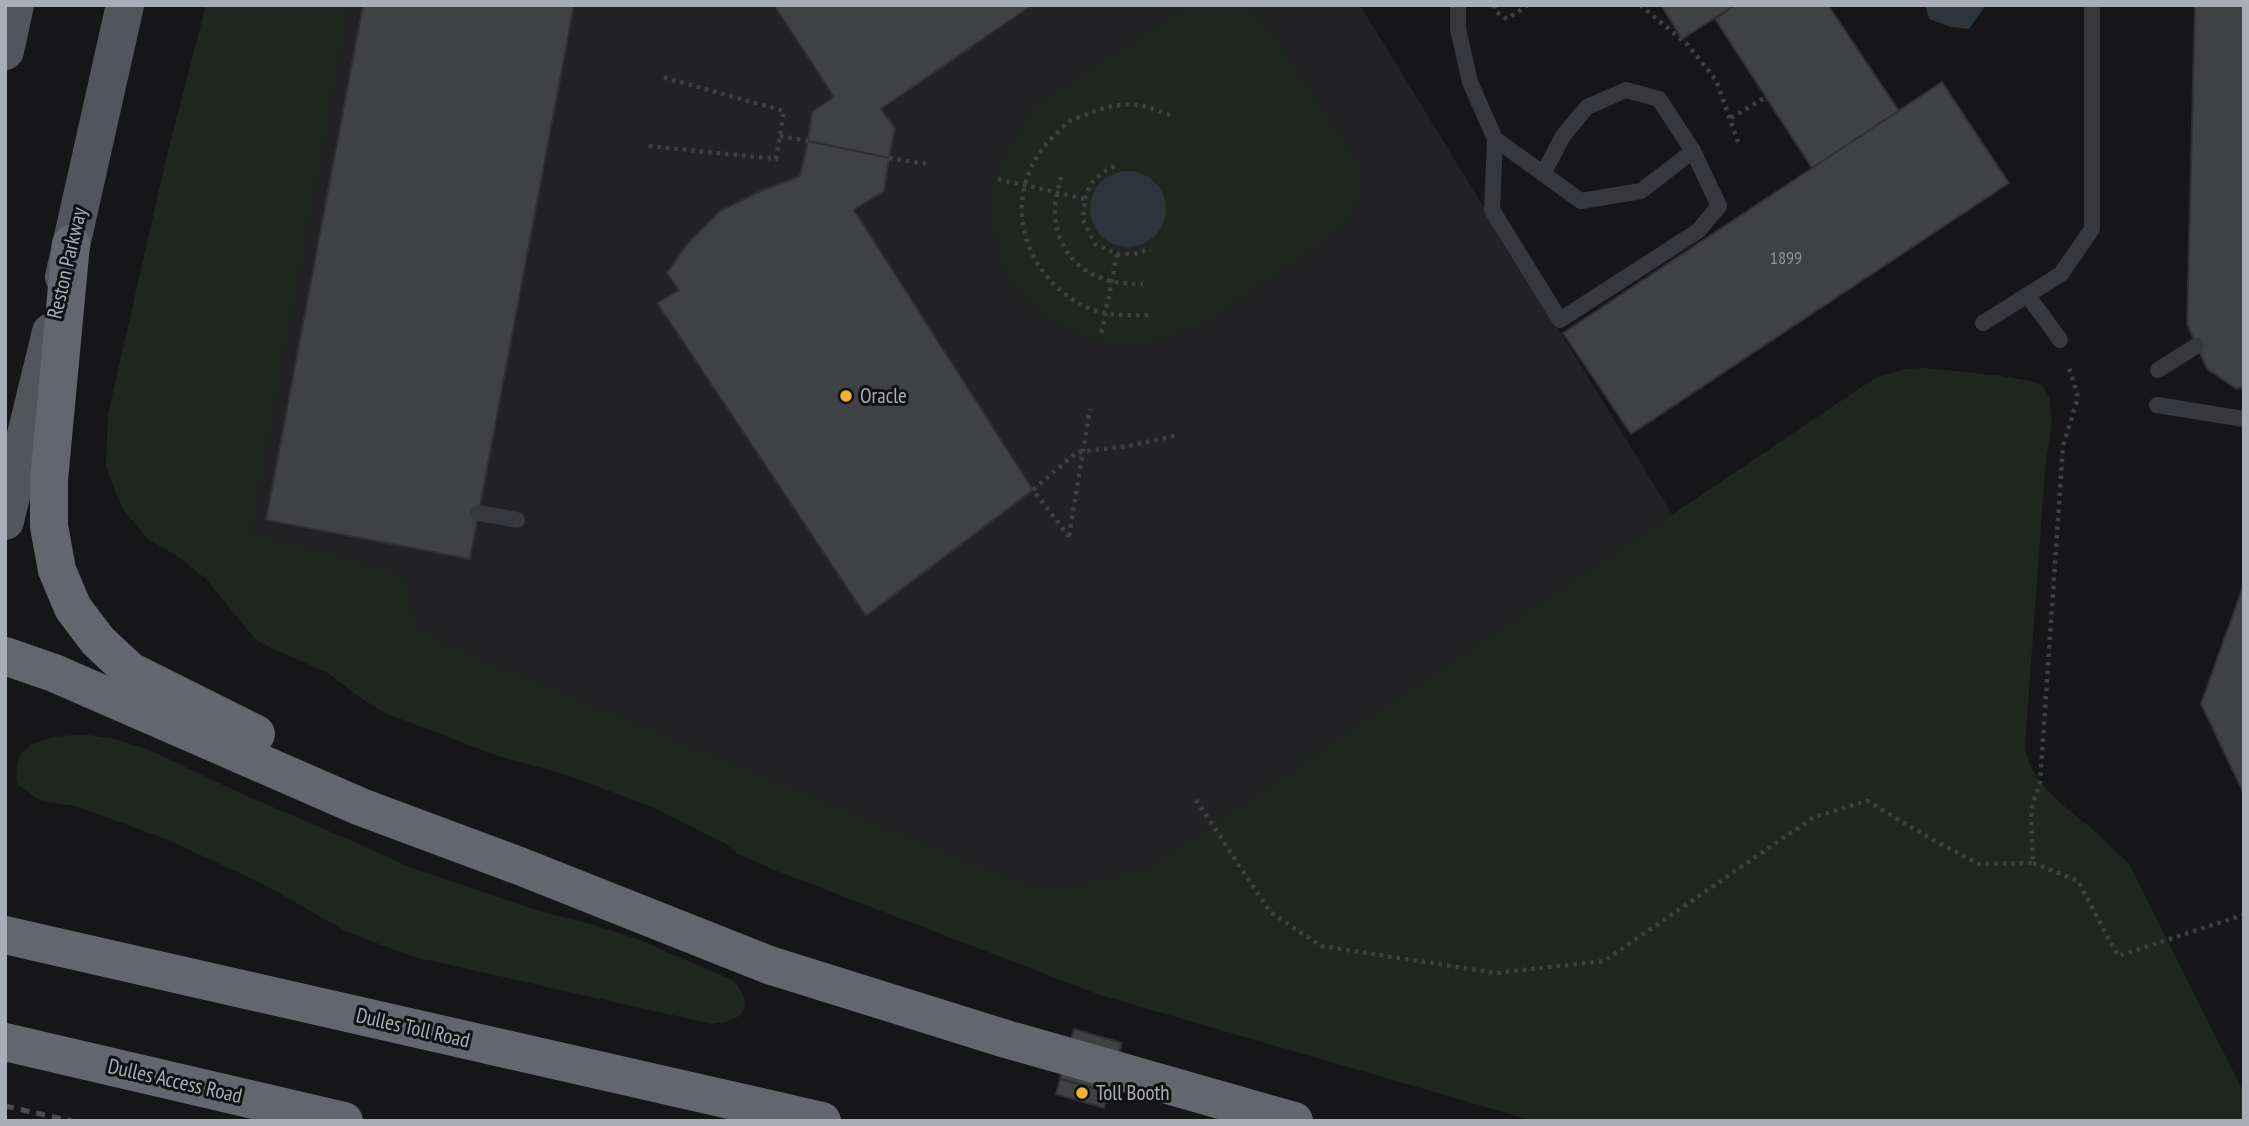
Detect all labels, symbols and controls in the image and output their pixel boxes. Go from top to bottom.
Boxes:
street label: Reston Parkway [41,205,92,321]
house number: 1899 [1770,246,1802,269]
place label: Oracle [860,382,907,409]
marker: Oracle [838,388,854,404]
street label: Dulles Toll Road [354,1001,473,1054]
street label: Dulles Access Road [105,1052,245,1109]
place label: Toll Booth [1096,1079,1170,1106]
marker: Toll Booth [1074,1085,1090,1101]

